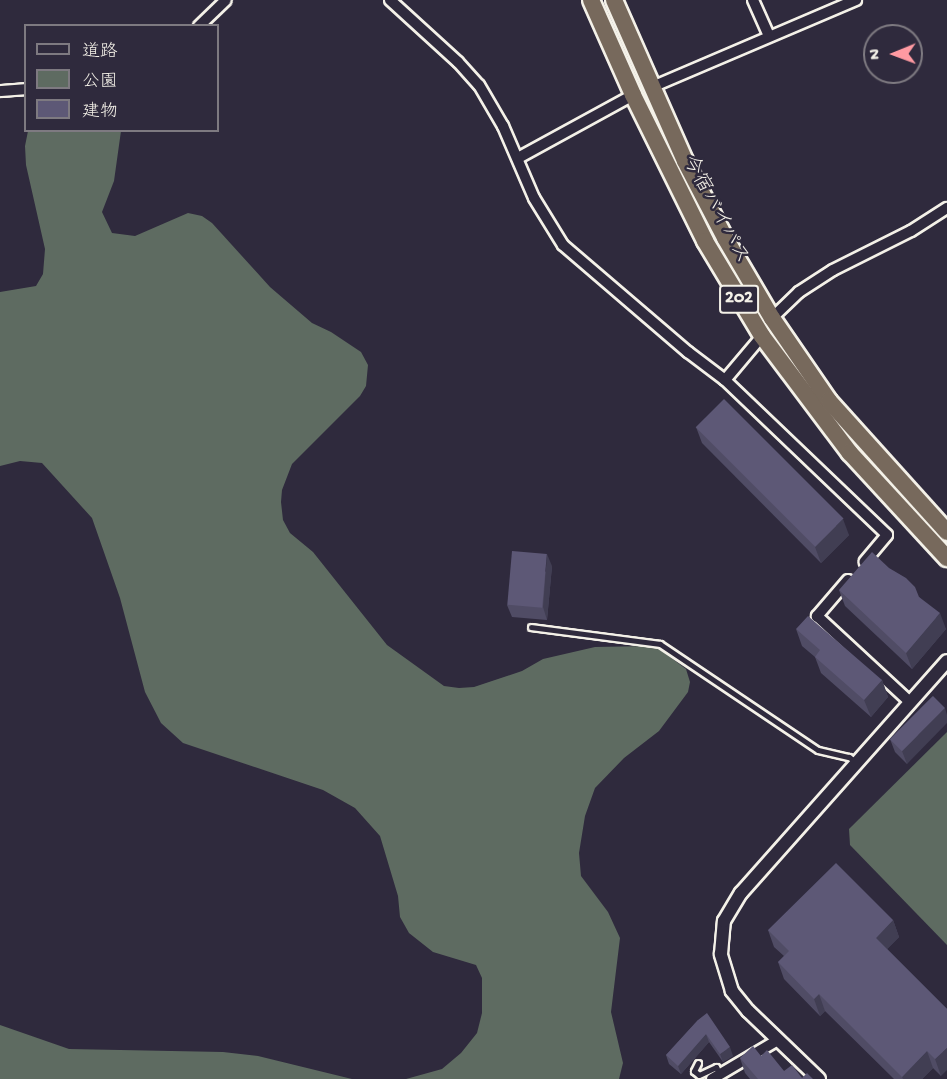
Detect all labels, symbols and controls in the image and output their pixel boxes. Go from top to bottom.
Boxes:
legend [24,24,219,132]
north arrow [863,24,923,84]
text: 道路 [82,42,118,63]
text: N [867,49,886,60]
text: 公園 [82,72,118,93]
text: 建物 [82,102,118,123]
street label: 今宿バイパス [676,151,754,269]
road number: 202 [718,284,760,314]

